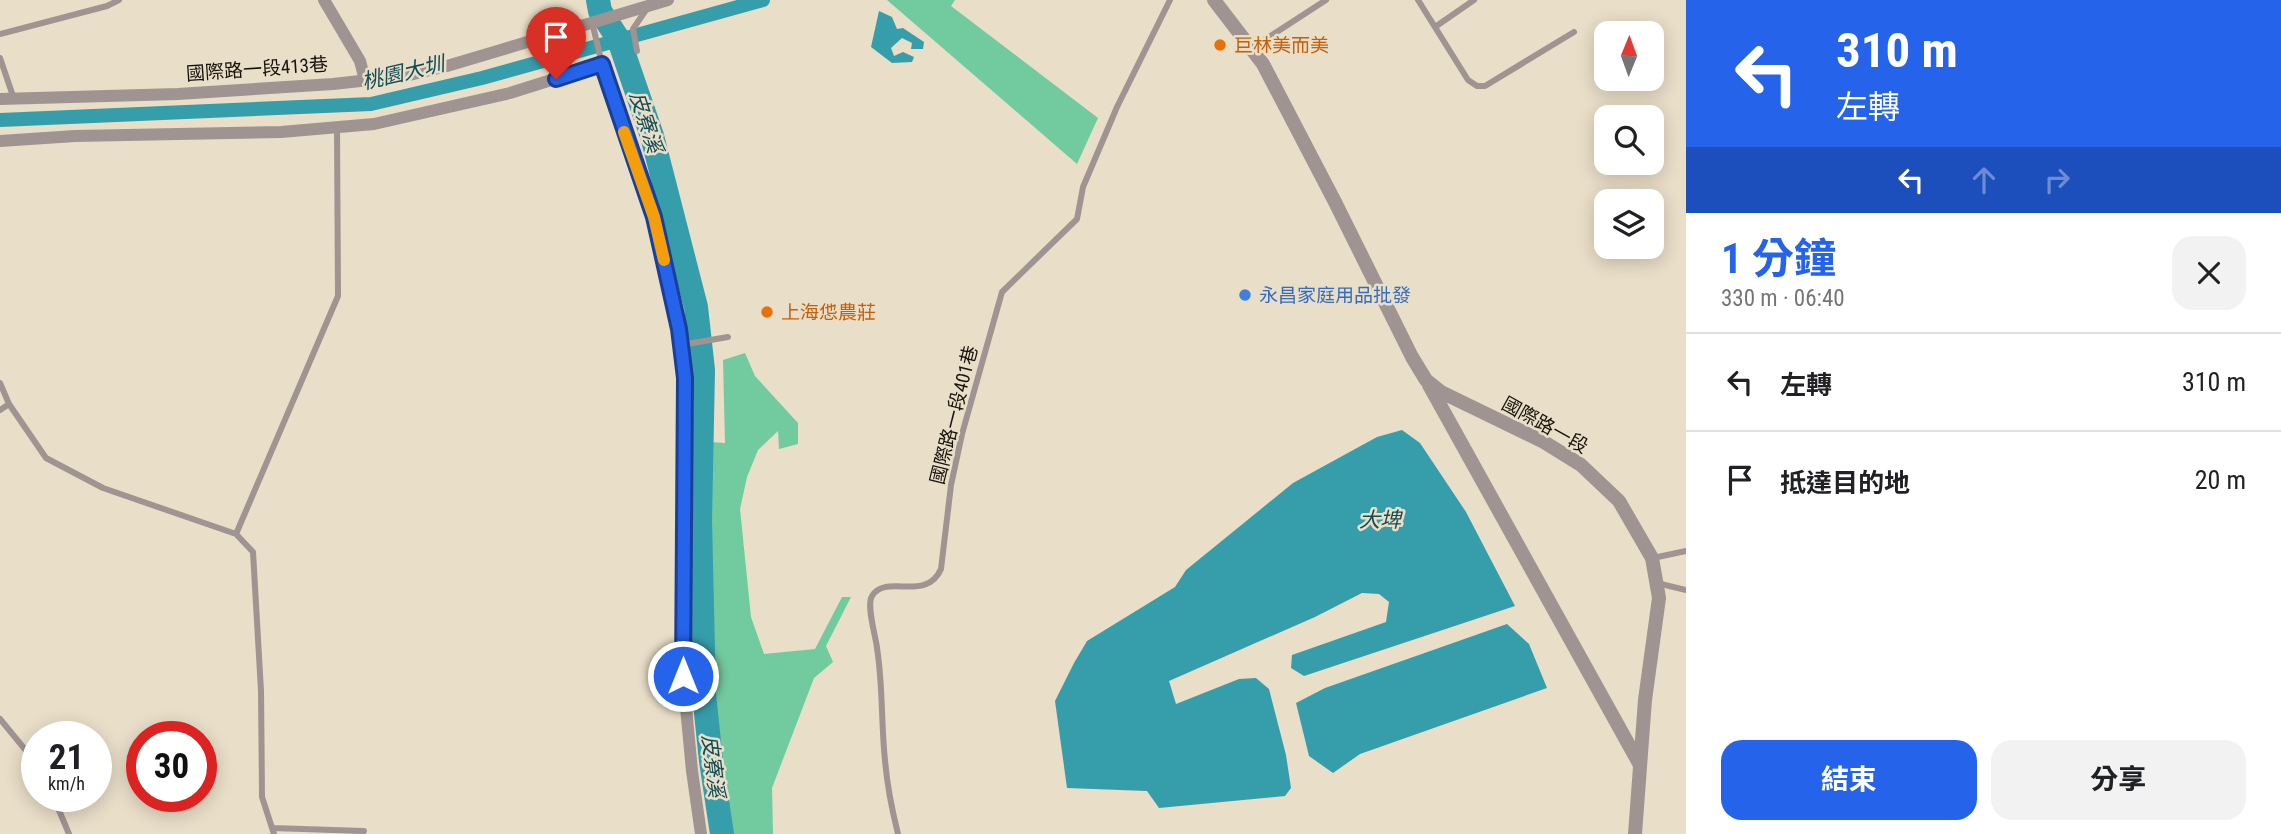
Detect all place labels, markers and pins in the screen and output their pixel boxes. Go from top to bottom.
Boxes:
pin [526,7,586,79]
place label: 巨林美而美 [1234,34,1329,57]
marker: 巨林美而美 [1212,37,1228,53]
place label: 永昌家庭用品批發 [1259,284,1411,307]
marker: 永昌家庭用品批發 [1237,287,1253,303]
place label: 上海怹農莊 [781,301,876,324]
marker: 上海怹農莊 [759,304,775,320]

